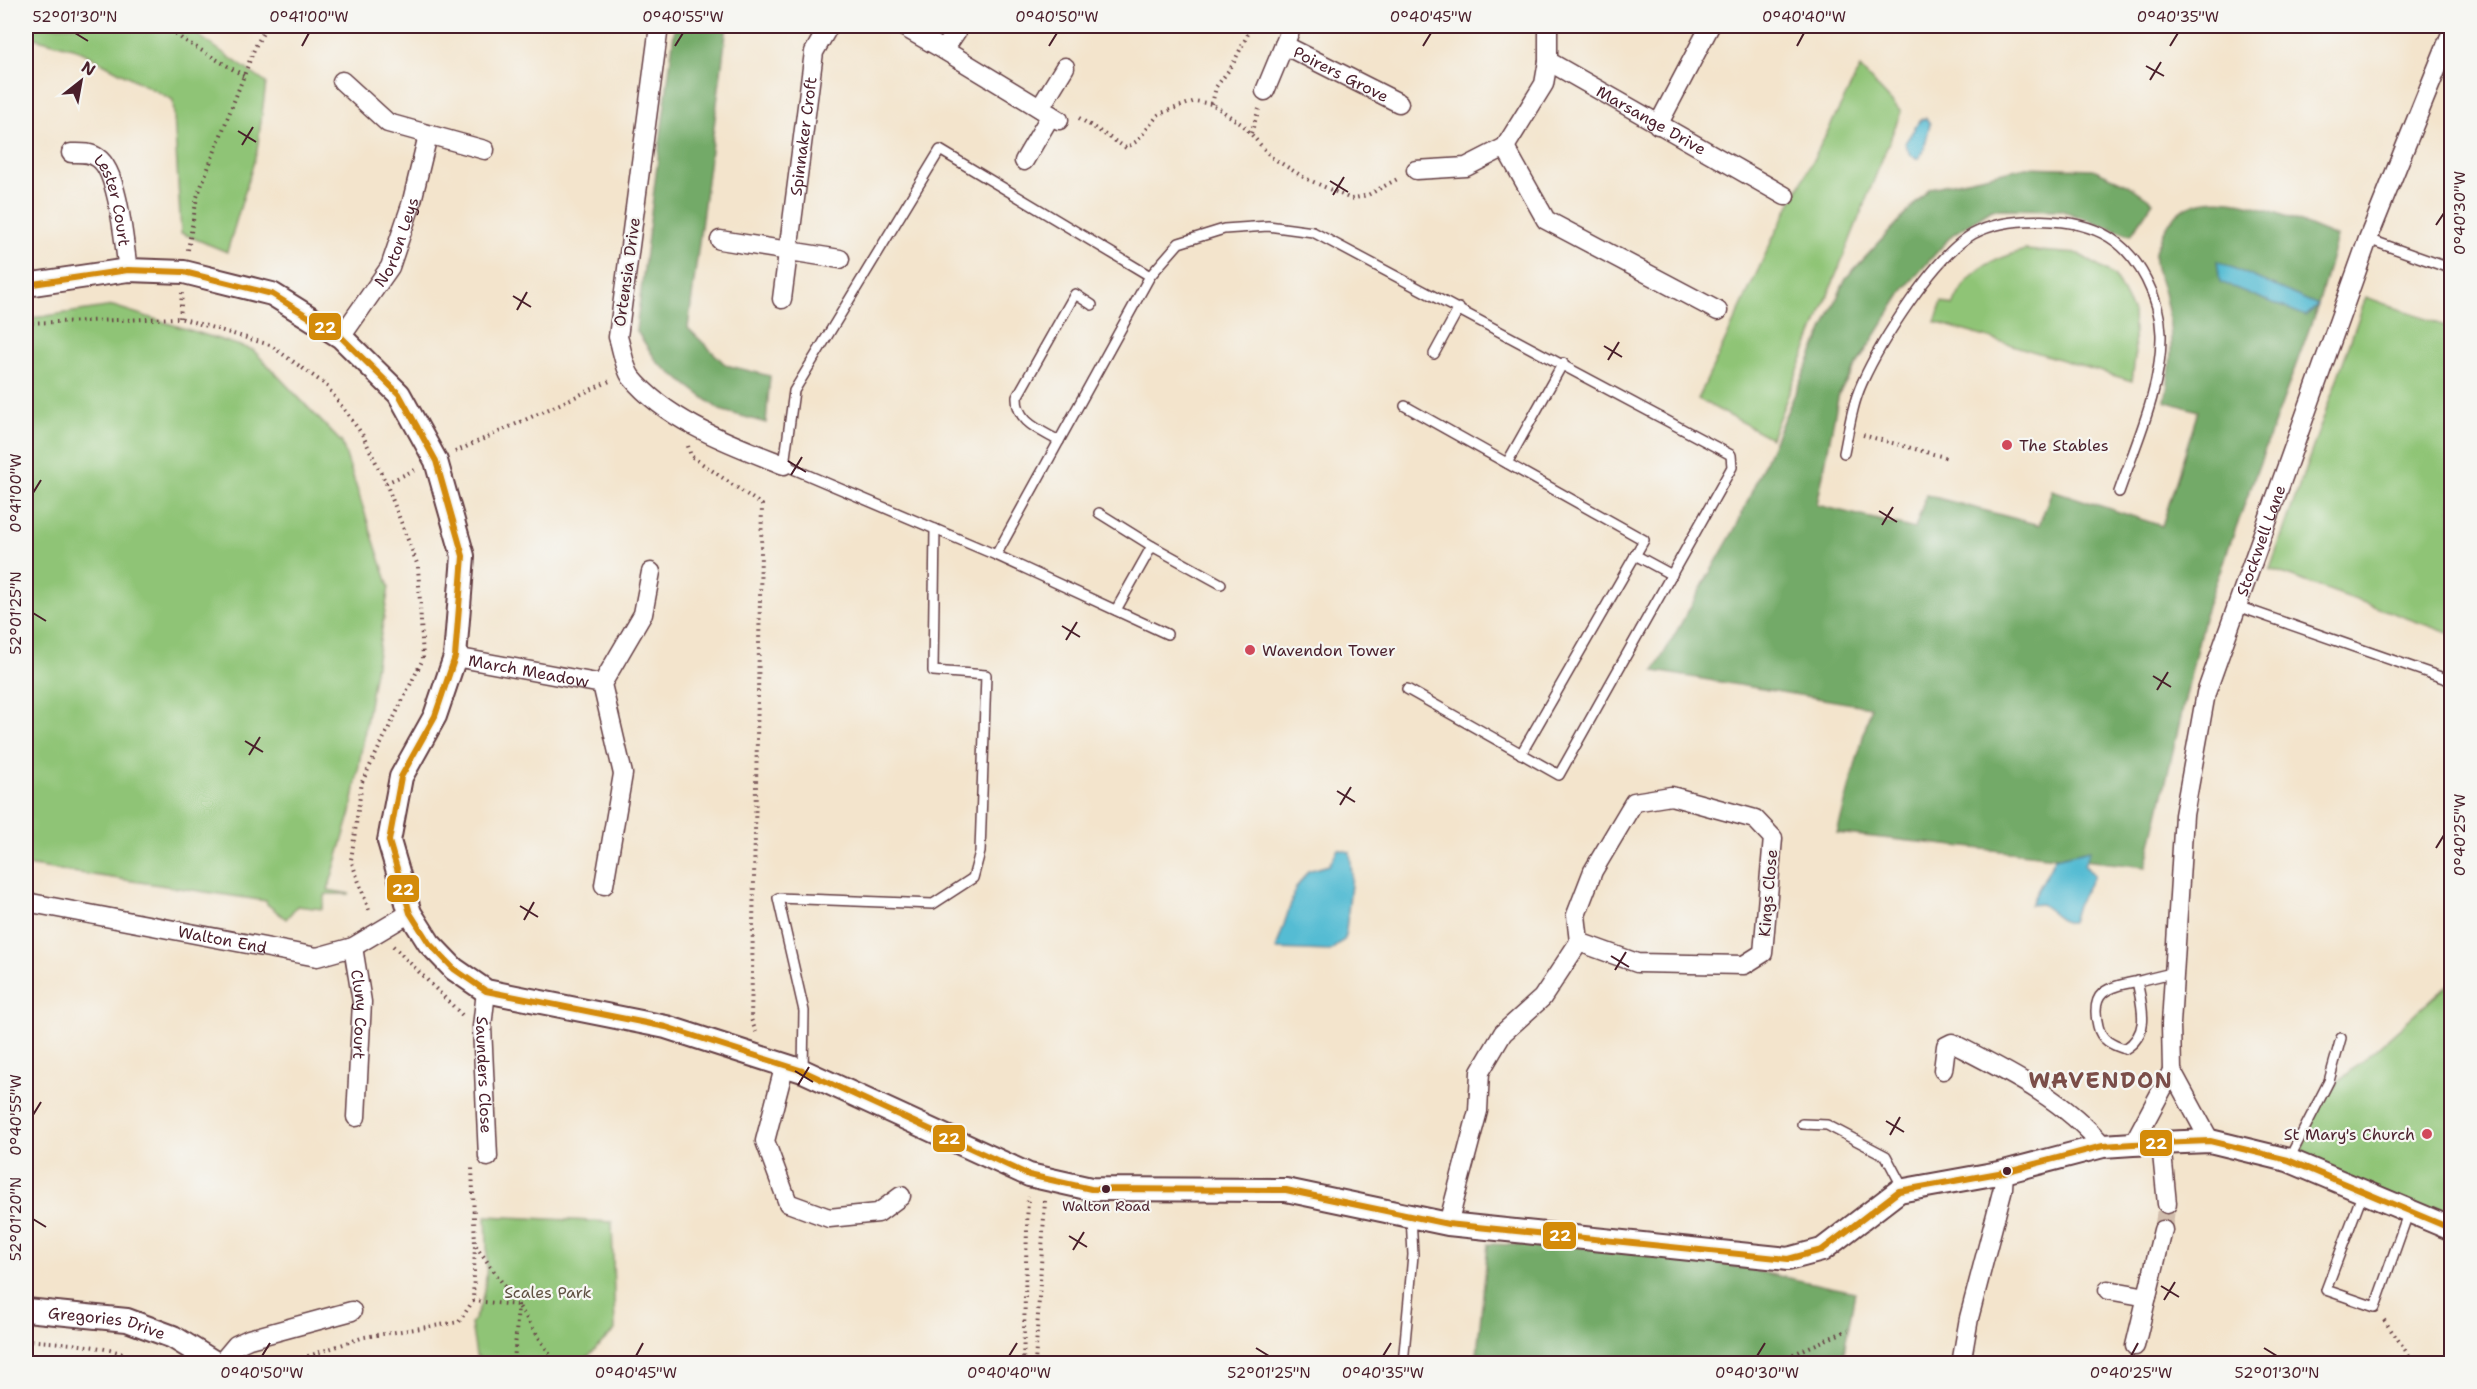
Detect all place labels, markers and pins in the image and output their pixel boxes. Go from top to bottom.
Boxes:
place label: The Stables [2019,435,2109,456]
marker: The Stables [2000,438,2014,452]
place label: Wavendon Tower [1262,640,1395,661]
marker: Wavendon Tower [1243,643,1257,657]
place label: St Mary's Church [2284,1124,2415,1145]
marker: St Mary's Church [2420,1127,2434,1141]
unlabelled marker [2001,1165,2013,1177]
marker: Walton Road [1100,1183,1112,1195]
place label: Walton Road [1062,1197,1150,1215]

